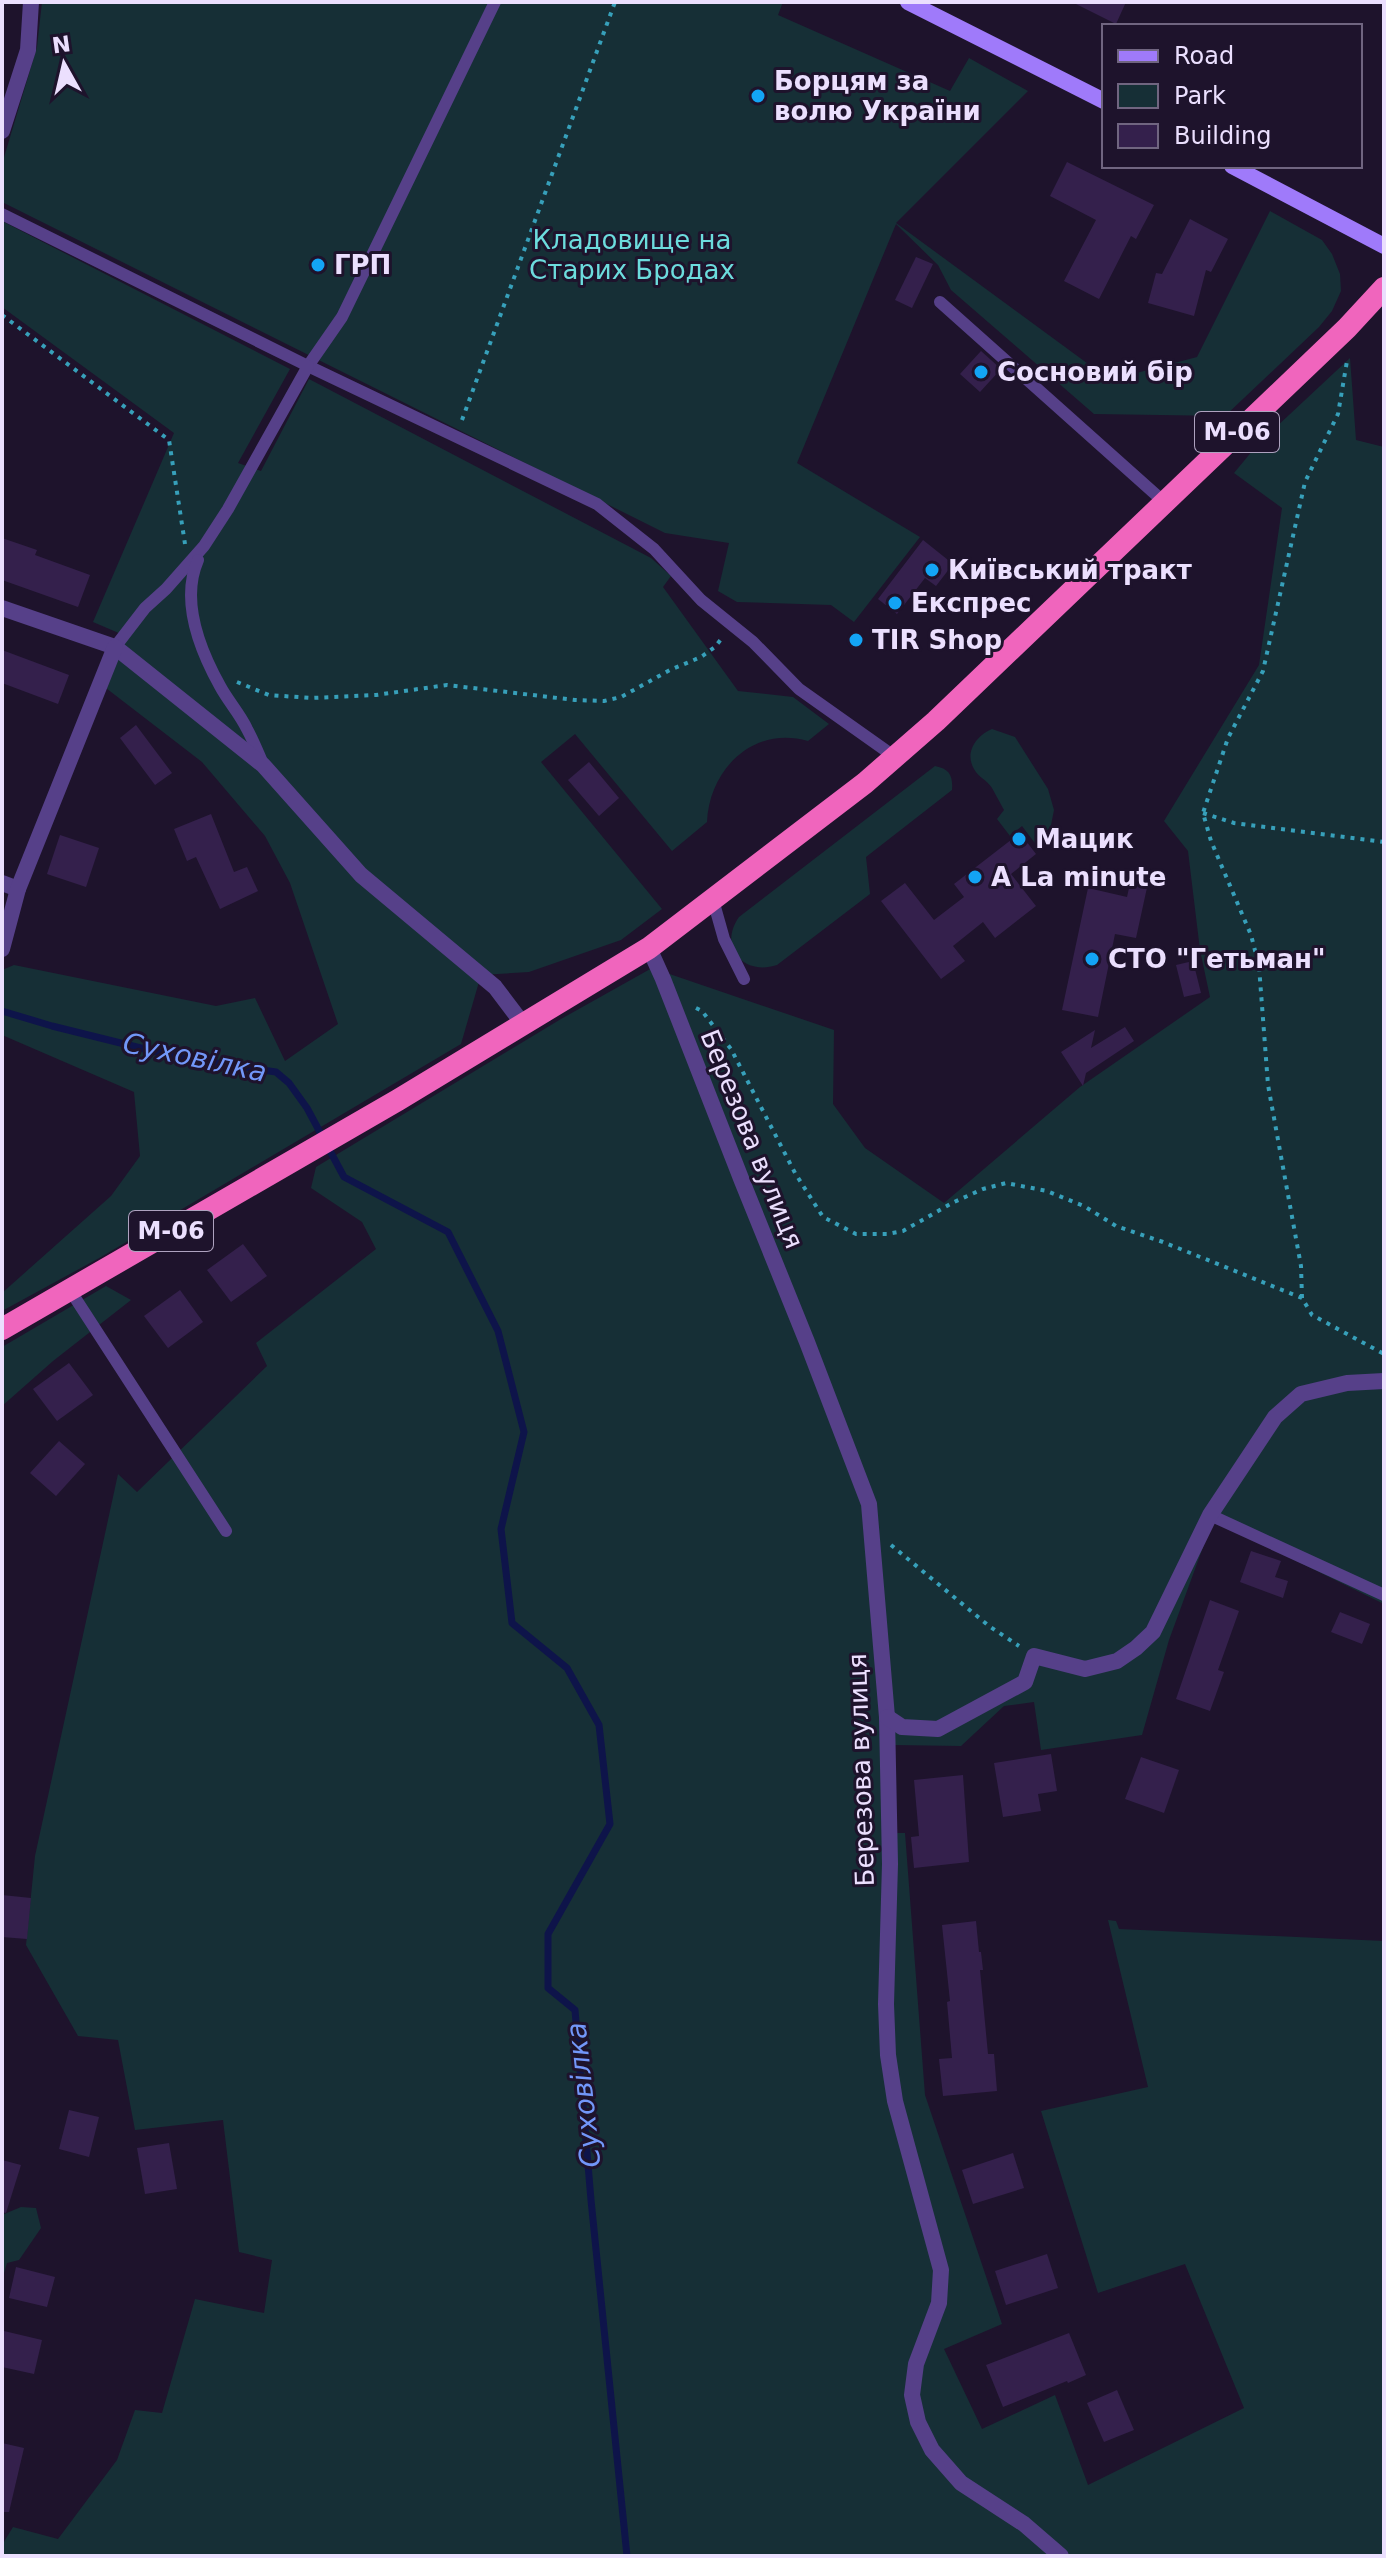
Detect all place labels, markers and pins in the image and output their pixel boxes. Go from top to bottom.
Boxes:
place label: Борцям за волю України [774,66,981,126]
marker: Борцям за волю України [749,87,767,105]
place label: ГРП [334,250,391,280]
marker: ГРП [309,256,327,274]
place label: Сосновий бір [997,357,1193,387]
marker: Сосновий бір [972,363,990,381]
place label: Київський тракт [948,555,1192,585]
marker: Київський тракт [923,561,941,579]
place label: Експрес [911,588,1031,618]
marker: Експрес [886,594,904,612]
place label: TIR Shop [872,625,1002,655]
marker: TIR Shop [847,631,865,649]
place label: Мацик [1035,824,1134,854]
marker: Мацик [1010,830,1028,848]
place label: A La minute [991,862,1166,892]
marker: A La minute [966,868,984,886]
place label: СТО "Гетьман" [1108,944,1326,974]
marker: СТО "Гетьман" [1083,950,1101,968]

